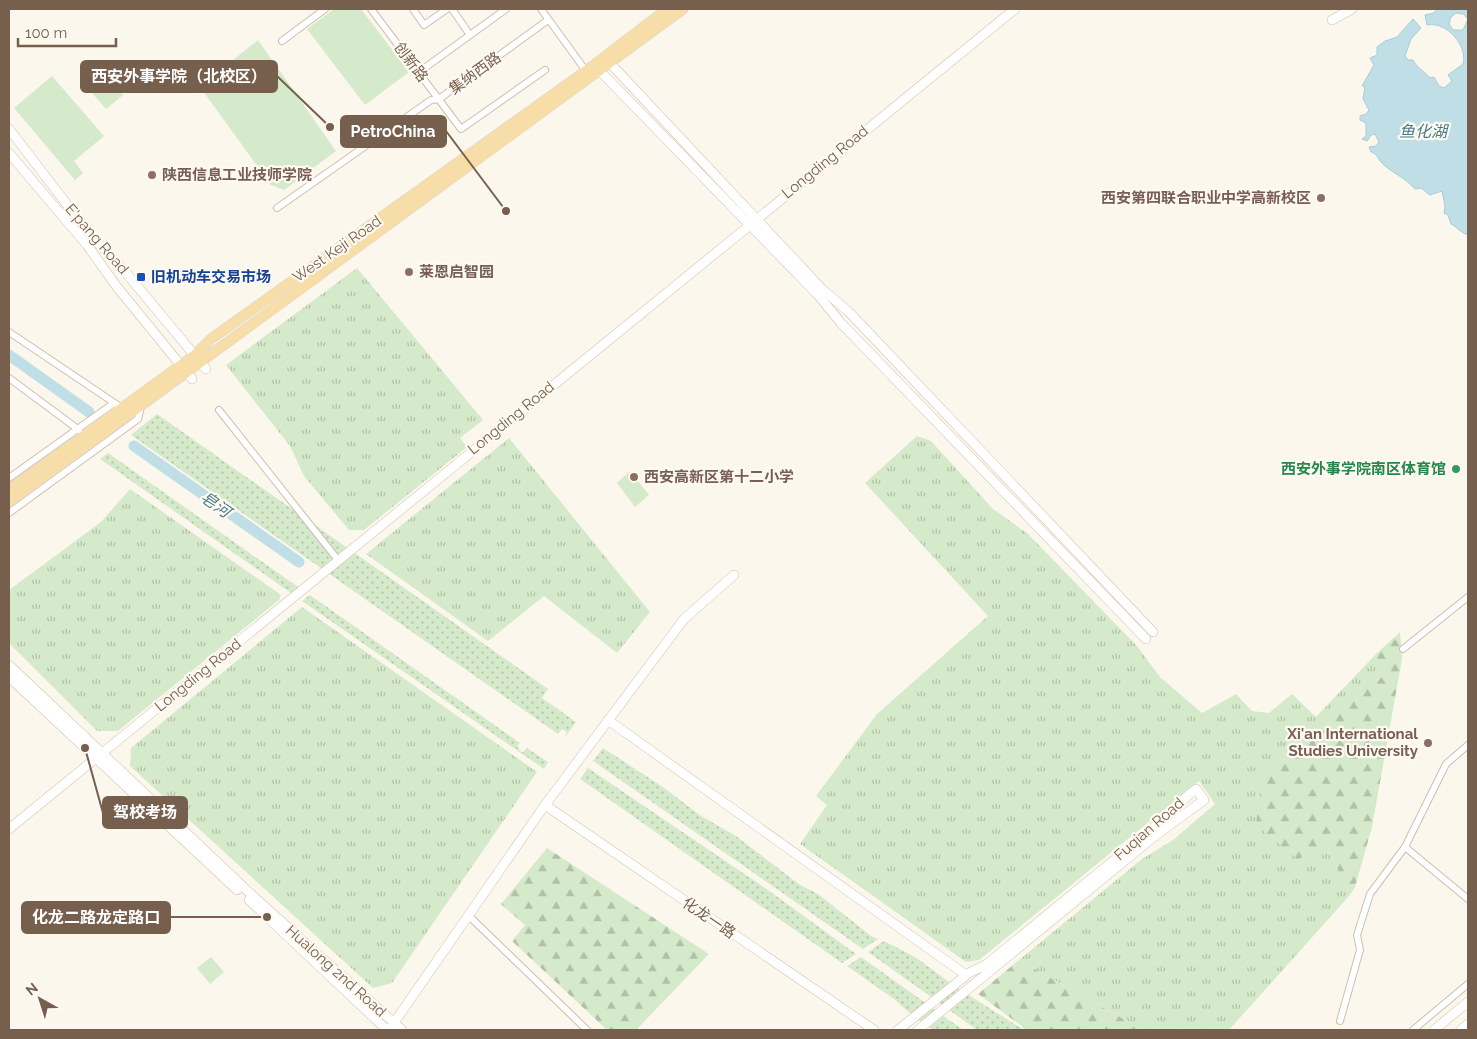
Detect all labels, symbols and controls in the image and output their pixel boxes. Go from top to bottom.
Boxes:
scale bar [18,15,115,47]
text: 100 m [25,24,67,42]
street label: 创新路 [390,39,432,85]
street label: 集纳西路 [445,48,505,98]
callout: 西安外事学院（北校区） [81,61,277,92]
text: 西安外事学院（北校区） [91,67,267,86]
callout: PetroChina [341,116,446,147]
text: PetroChina [351,122,435,141]
street label: Longding Road [778,122,872,202]
water label: 鱼化湖 [1399,122,1450,141]
place label: 陕西信息工业技师学院 [162,166,312,184]
marker: 陕西信息工业技师学院 [146,169,158,181]
place label: 西安第四联合职业中学高新校区 [1101,189,1311,207]
marker: 西安第四联合职业中学高新校区 [1315,192,1327,204]
street label: E'pang Road [62,200,132,278]
street label: West Keji Road [289,212,385,286]
place label: 莱恩启智园 [419,263,494,281]
marker: 莱恩启智园 [403,266,415,278]
place label: 旧机动车交易市场 [151,268,271,286]
marker: 旧机动车交易市场 [135,271,147,283]
street label: Longding Road [464,378,558,458]
place label: 西安外事学院南区体育馆 [1281,460,1446,478]
marker: 西安外事学院南区体育馆 [1450,463,1462,475]
place label: 西安高新区第十二小学 [644,468,794,486]
marker: 西安高新区第十二小学 [628,471,640,483]
water label: 皂河 [197,487,237,523]
street label: Longding Road [151,635,245,715]
place label: Xi'an International Studies University [1286,725,1419,760]
marker: Xi'an International Studies University [1422,737,1434,749]
street label: Fuqian Road [1110,794,1188,864]
callout: 驾校考场 [103,797,187,828]
text: 驾校考场 [113,803,177,822]
street label: 化龙一路 [679,894,739,942]
callout: 化龙二路龙定路口 [22,902,170,933]
text: 化龙二路龙定路口 [32,908,160,927]
street label: Hualong 2nd Road [282,921,390,1021]
north arrow [15,974,65,1024]
text: N [23,979,41,998]

